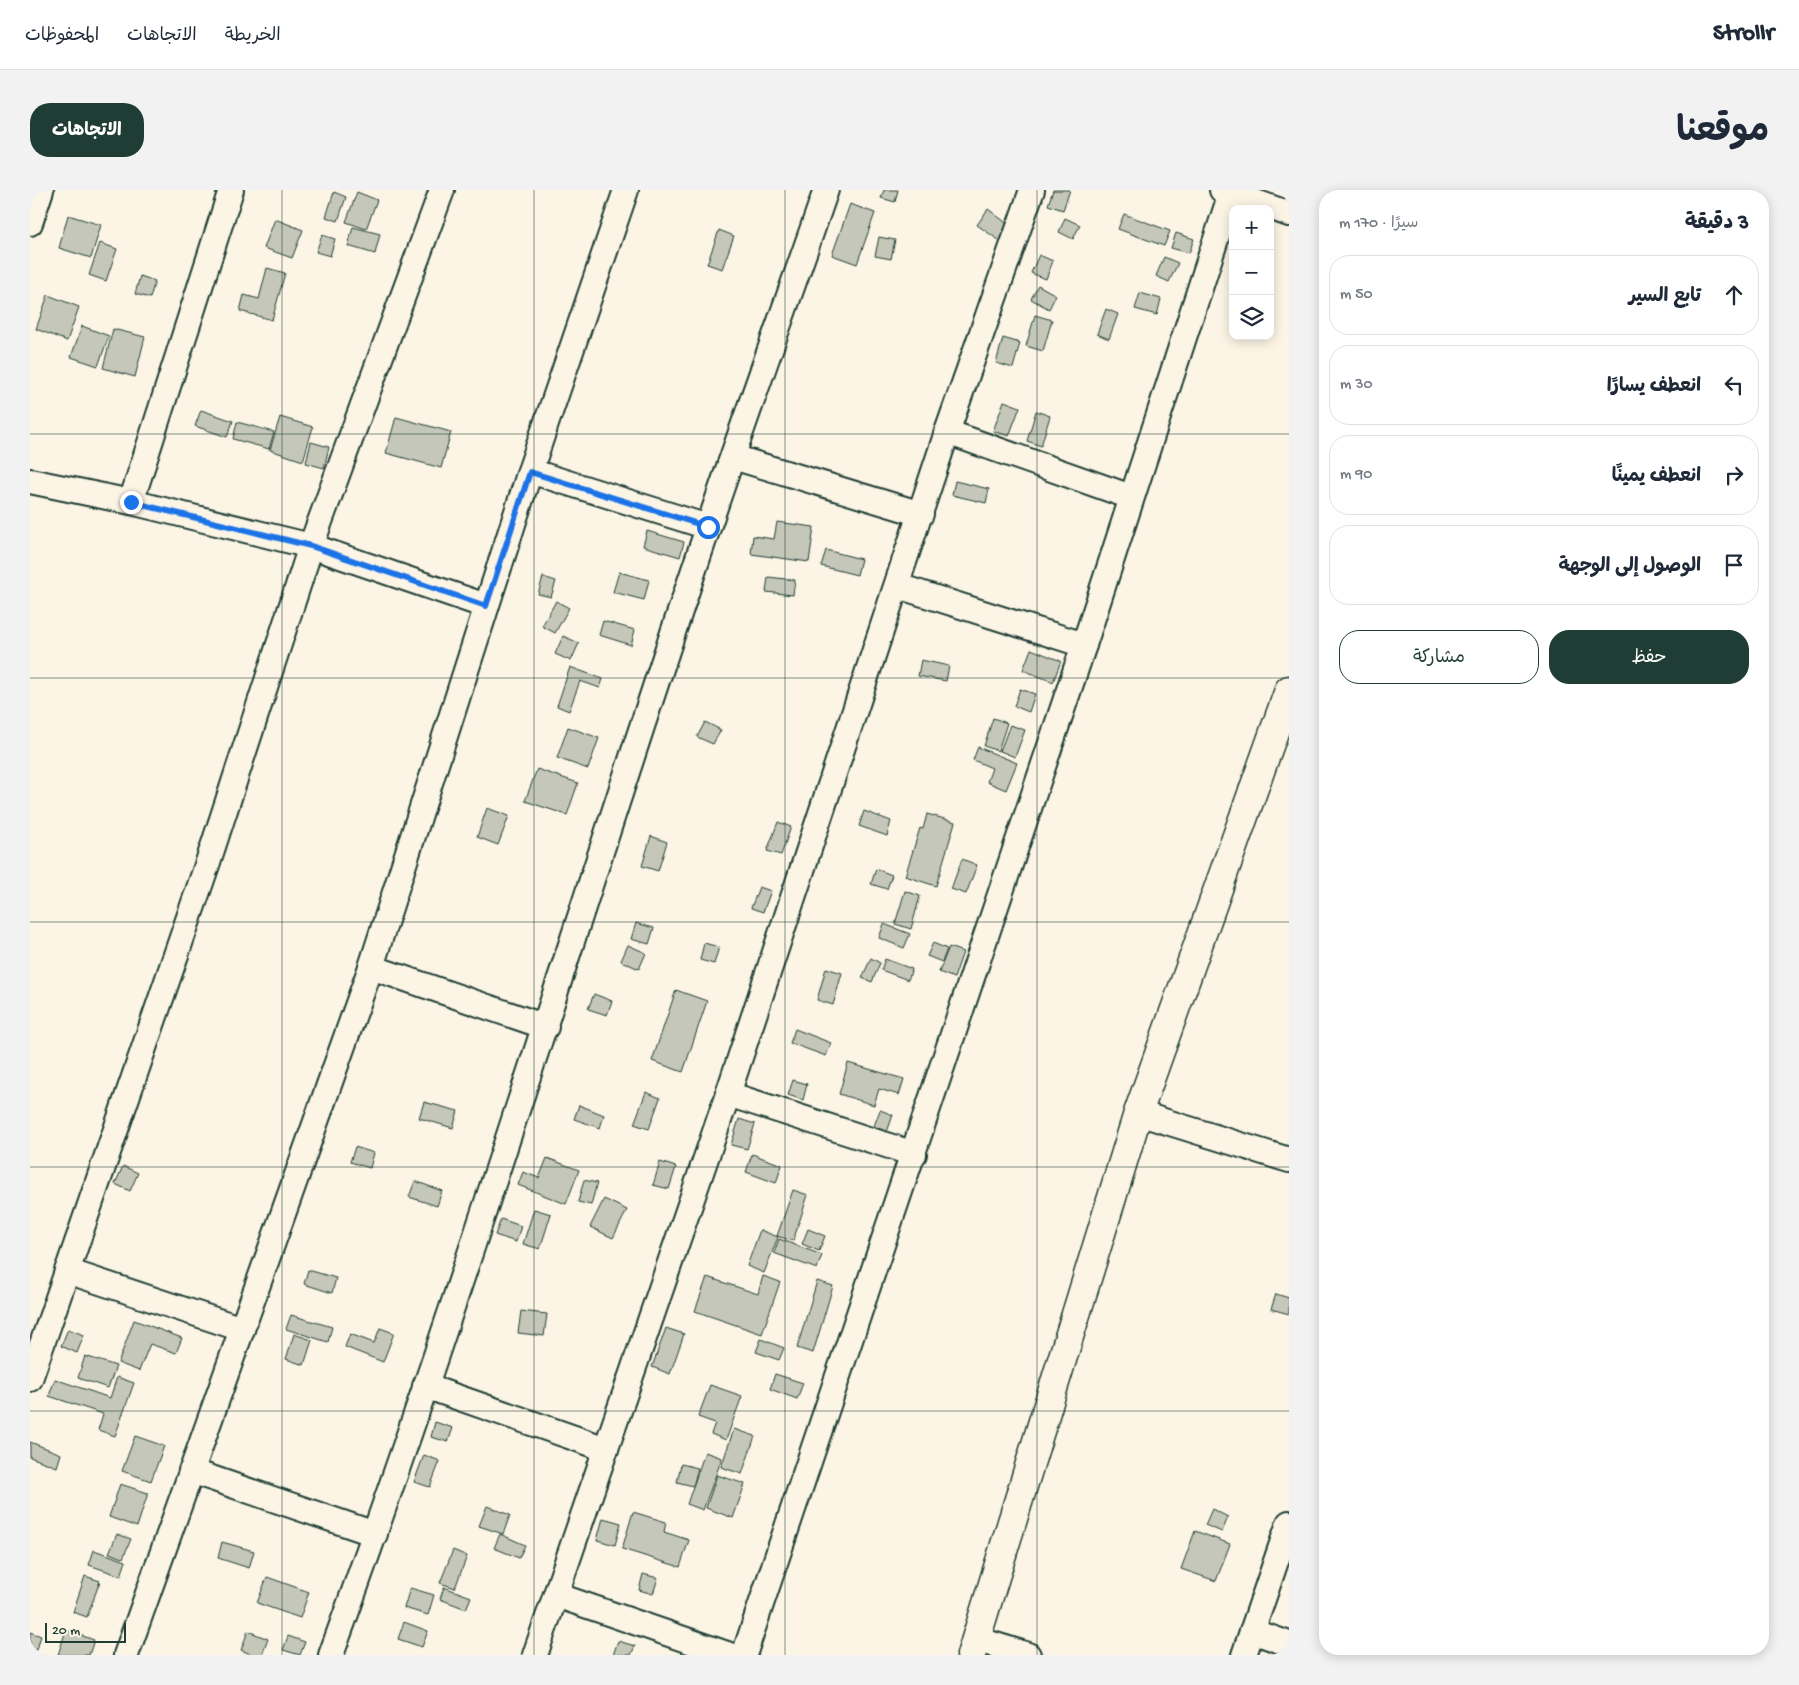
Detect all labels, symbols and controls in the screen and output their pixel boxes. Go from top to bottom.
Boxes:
text: Strollr [1713,20,1774,49]
text: المحفوظات [25,26,99,47]
text: الاتجاهات [127,26,197,47]
text: الخريطة [225,26,281,47]
button: الاتجاهات [30,103,144,157]
text: موقعنا [1676,113,1769,154]
map controls [1229,205,1274,340]
button: + [1229,205,1274,250]
text: 3 دقيقة [1685,212,1749,237]
text: سيرًا · 170 m [1339,215,1418,234]
button: − [1229,250,1274,295]
icon: ahead [1720,281,1748,309]
text: 50 m [1340,286,1373,305]
text: تابع السير [1629,286,1701,309]
button: layers [1229,295,1274,340]
icon: left [1720,371,1748,399]
text: 30 m [1340,376,1373,395]
text: انعطف يسارًا [1607,376,1701,399]
icon: right [1720,461,1748,489]
text: 90 m [1340,466,1372,485]
text: انعطف يمينًا [1612,466,1701,489]
route end [120,491,143,514]
route start [697,516,720,539]
icon: arrive [1720,551,1748,579]
text: الوصول إلى الوجهة [1558,556,1701,579]
button: مشاركة [1339,630,1539,684]
button: حفظ [1549,630,1749,684]
scale bar [45,1620,126,1643]
text: 20 m [52,1623,80,1640]

